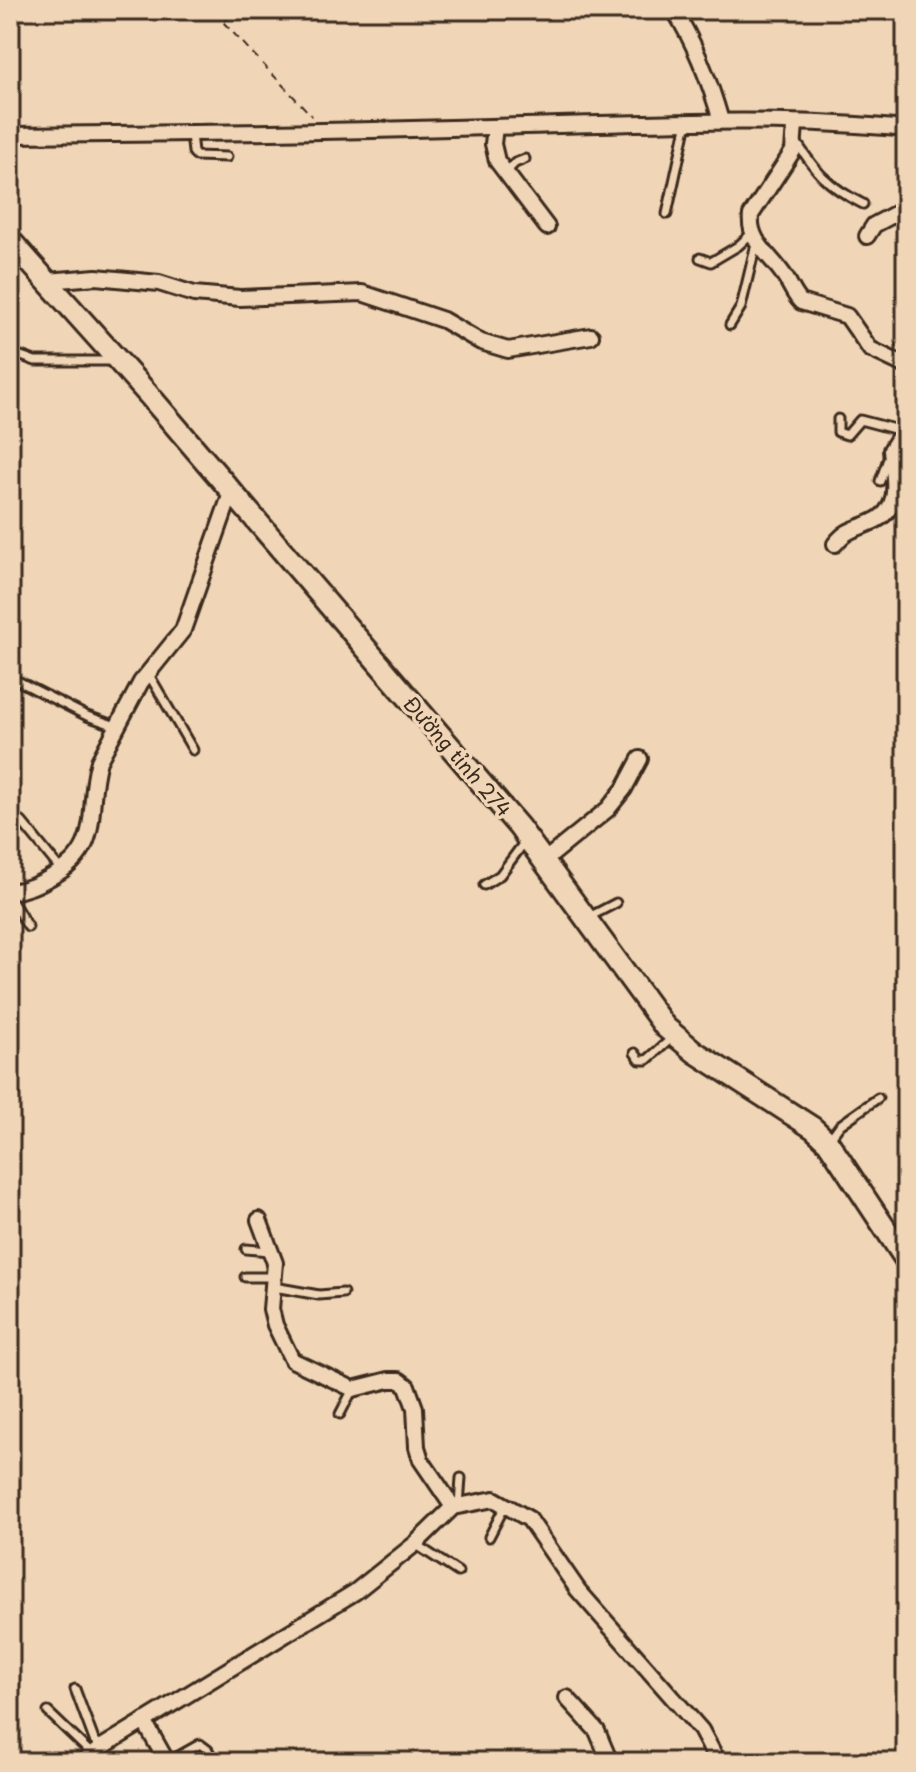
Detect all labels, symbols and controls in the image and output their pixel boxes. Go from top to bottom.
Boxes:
street label: Đường tỉnh 274 [397,689,519,823]

